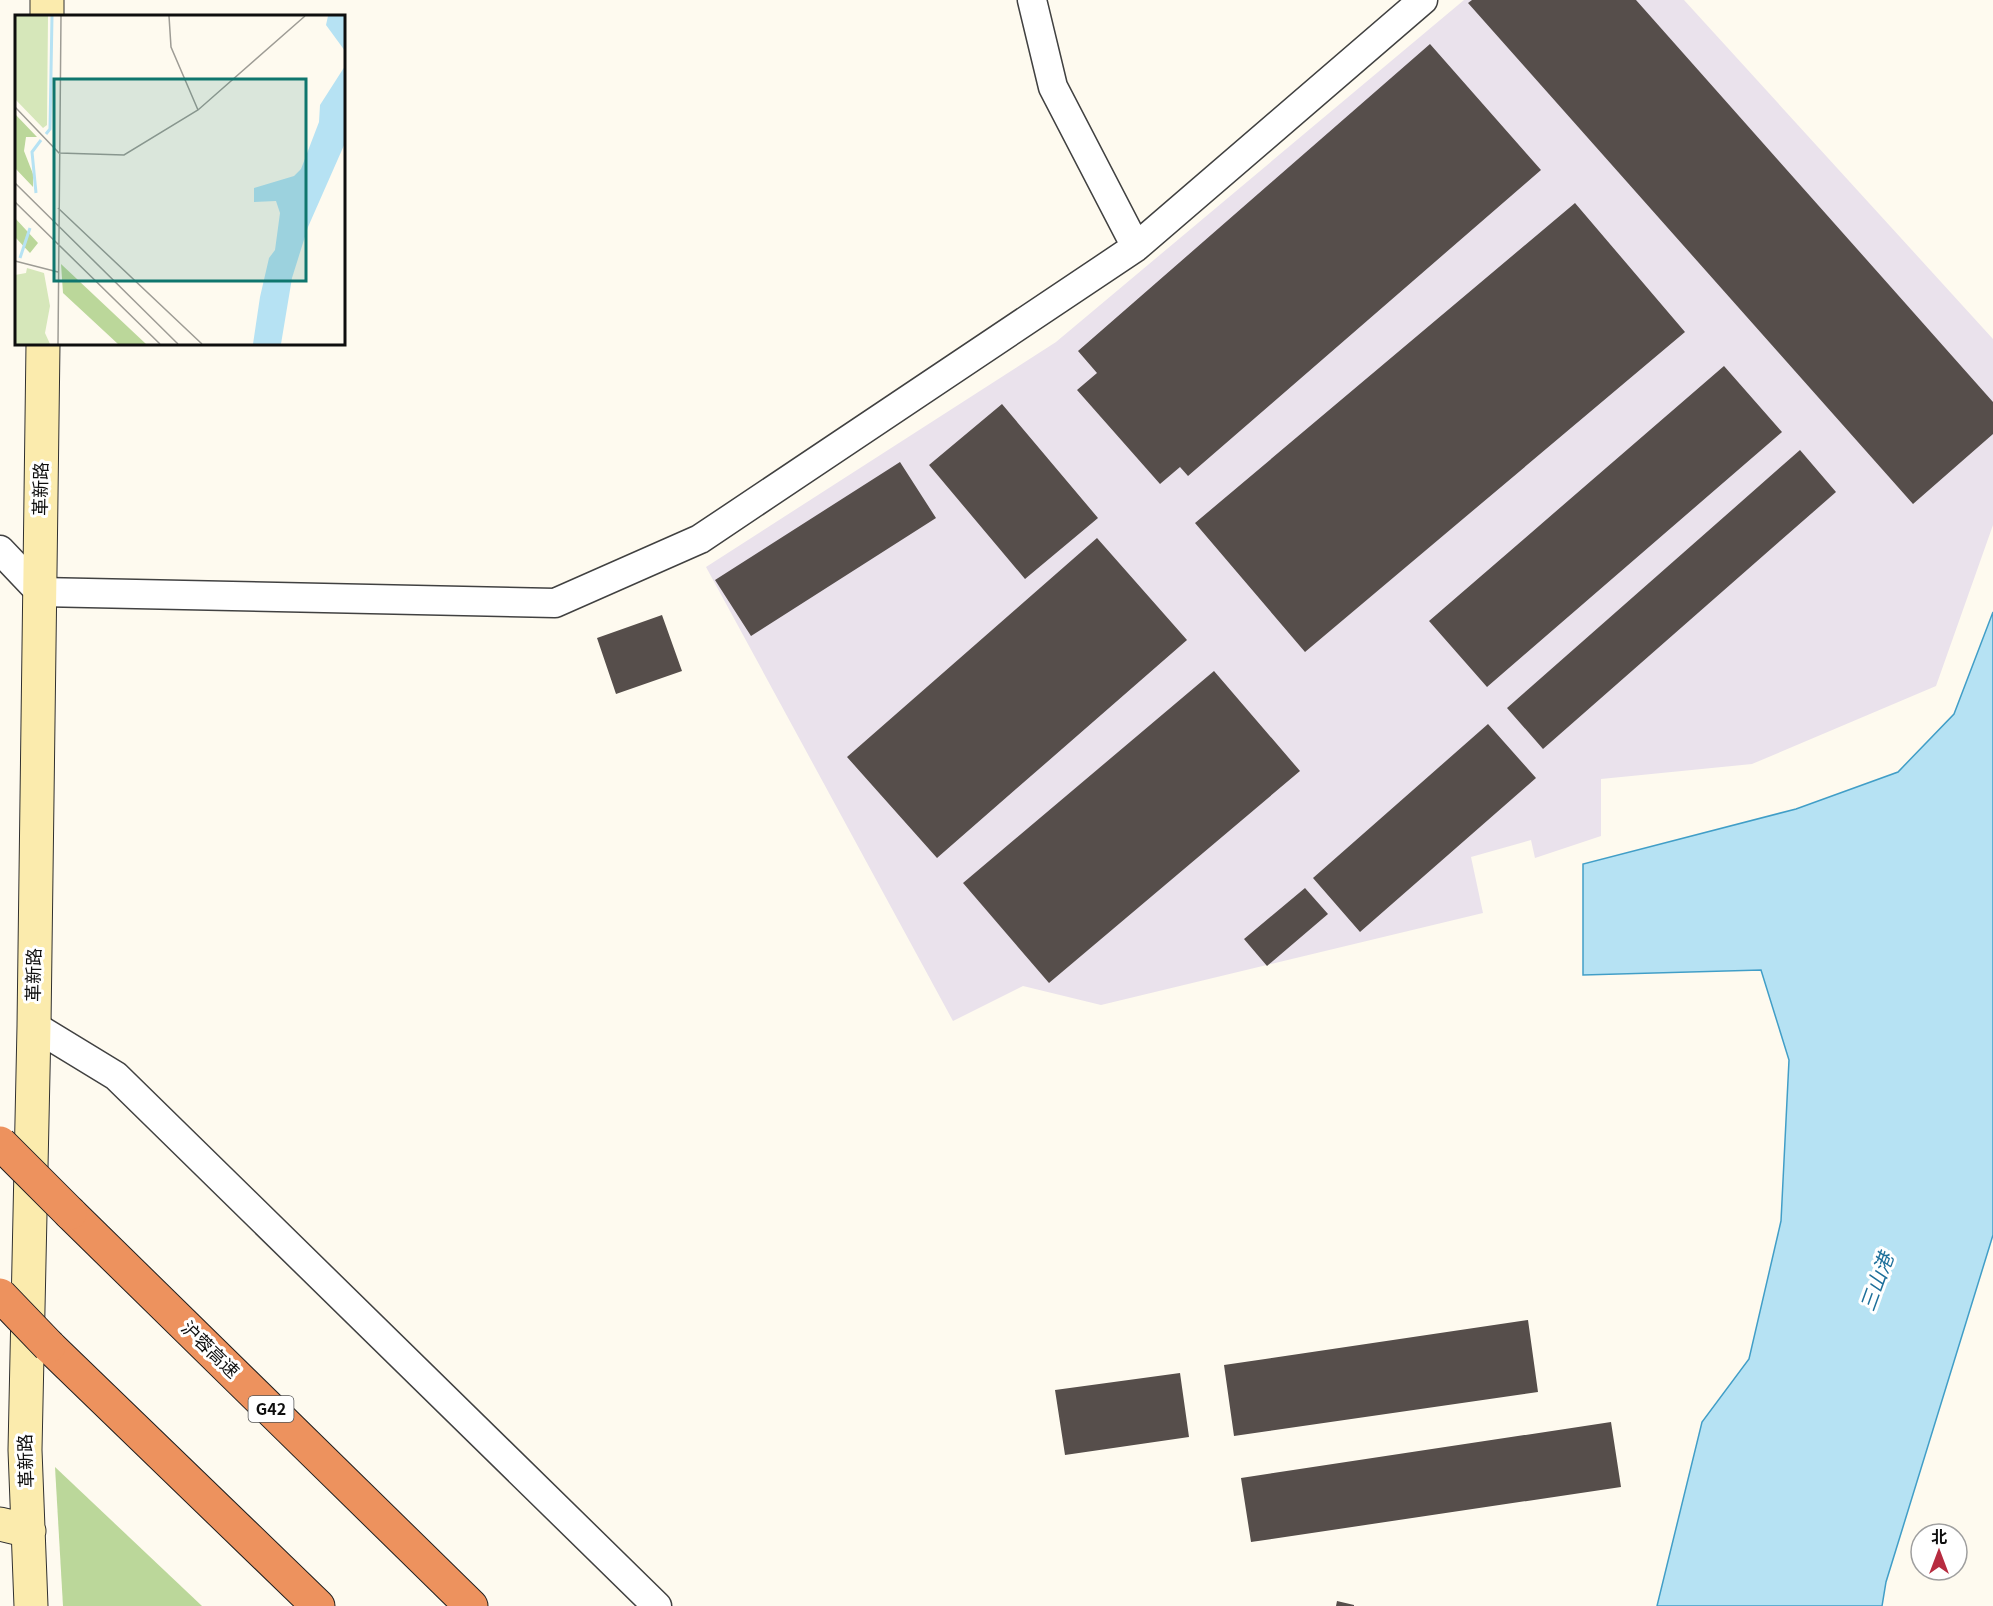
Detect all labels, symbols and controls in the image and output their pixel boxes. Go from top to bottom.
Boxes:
inset map [15,15,345,345]
street label: 革新路 [26,462,52,516]
street label: 革新路 [19,948,45,1002]
water label: 三山港 [1852,1246,1901,1315]
street label: 沪蓉高速 [176,1314,246,1383]
road number: G42 [248,1396,294,1422]
street label: 革新路 [10,1434,38,1489]
north arrow [1909,1522,1969,1582]
text: 北 [1931,1524,1947,1548]

